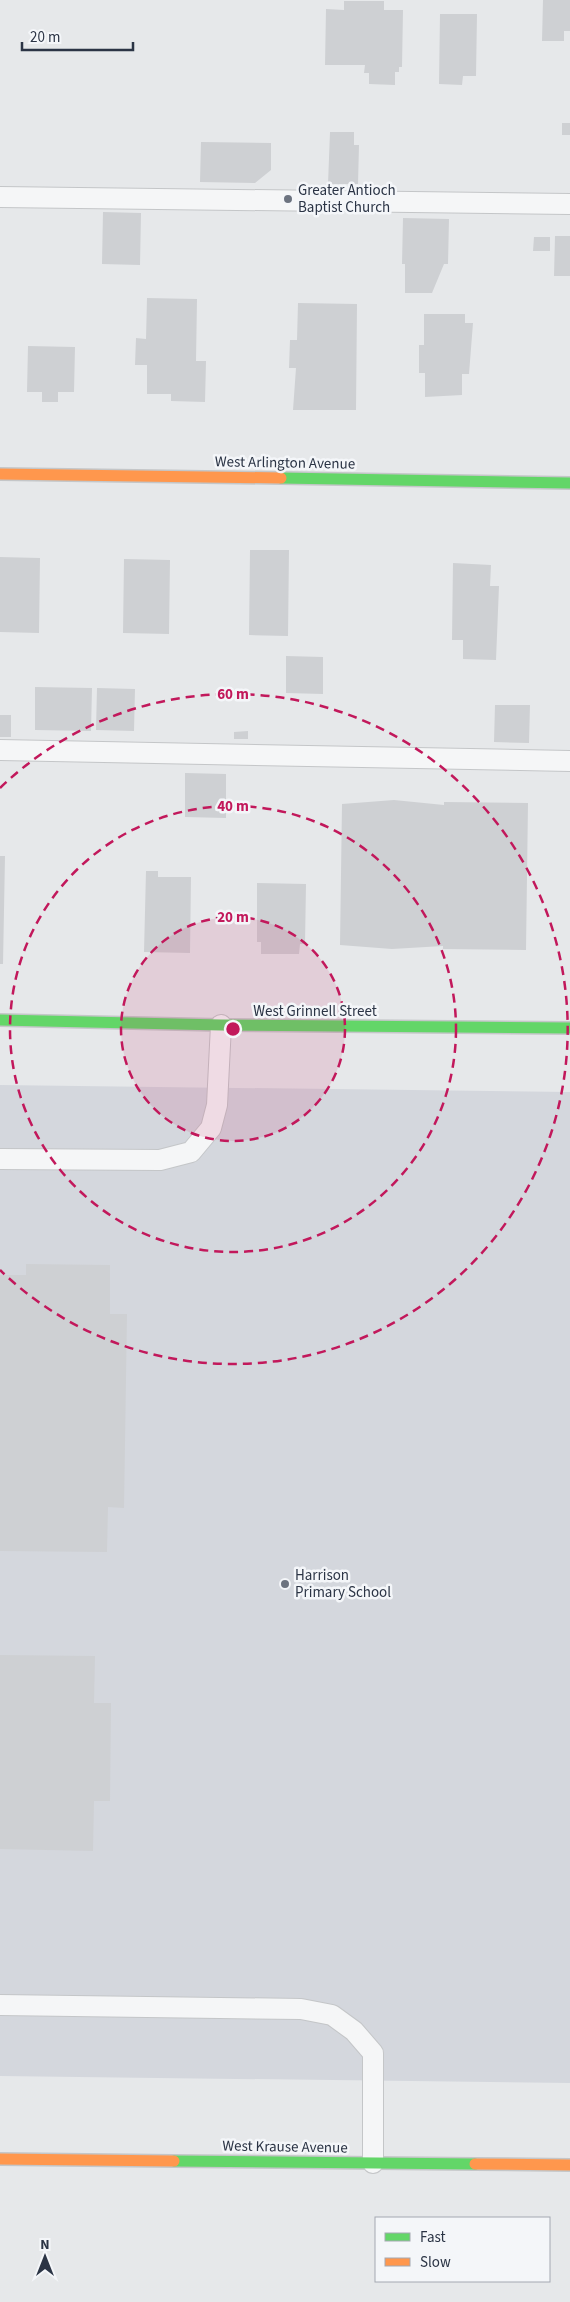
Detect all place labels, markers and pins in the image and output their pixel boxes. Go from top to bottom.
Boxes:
place label: Greater Antioch Baptist Church [298,180,396,218]
marker: Greater Antioch Baptist Church [282,193,294,205]
centre of rings [224,1020,242,1038]
place label: Harrison Primary School [295,1565,391,1603]
marker: Harrison Primary School [279,1578,291,1590]

